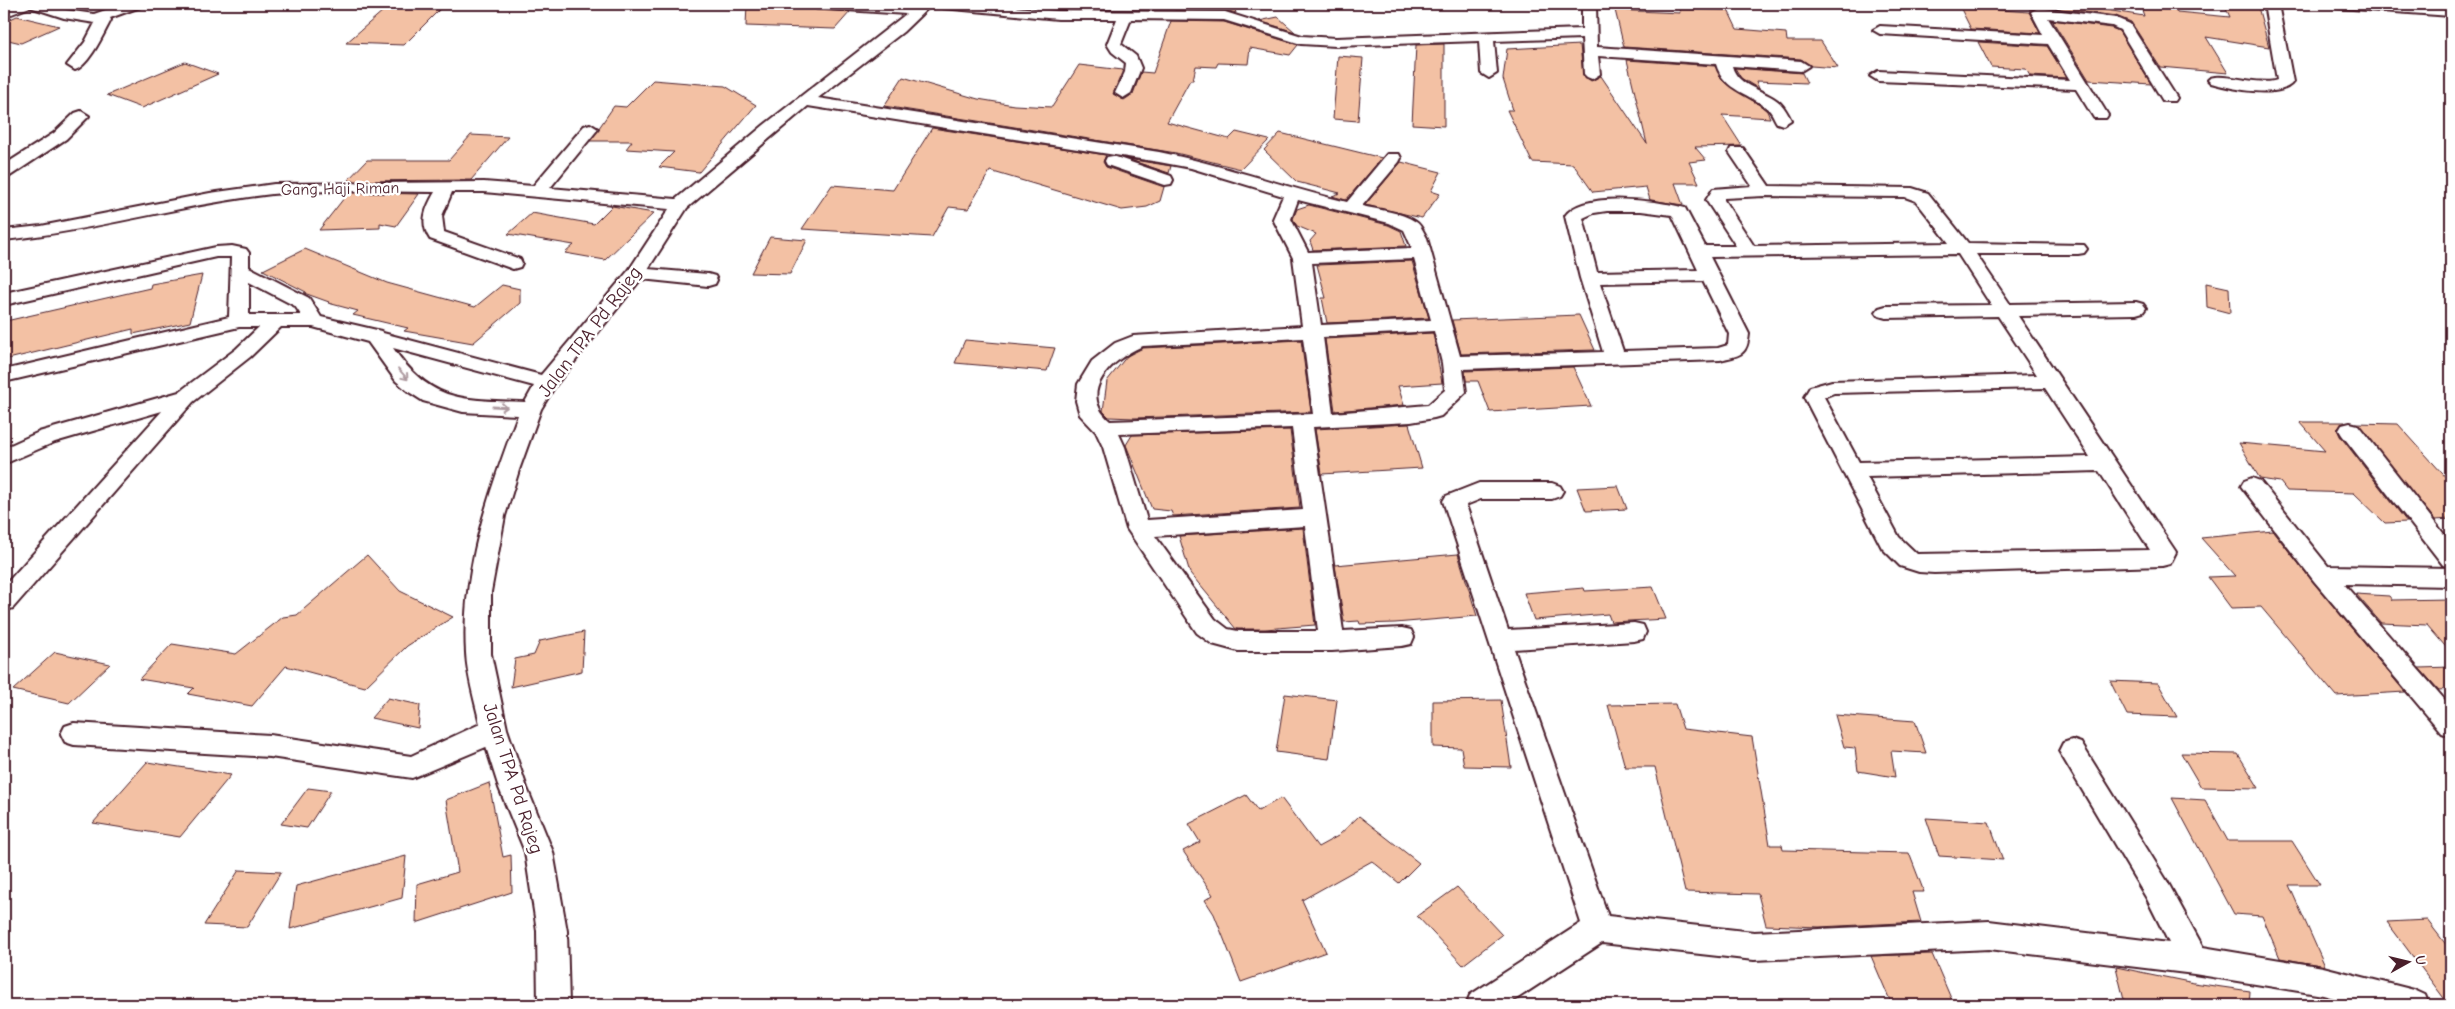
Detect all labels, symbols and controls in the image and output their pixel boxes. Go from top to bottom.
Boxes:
street label: Gang Haji Riman [281,179,399,199]
street label: Jalan TPA Pd Rajeg [534,262,646,401]
one-way arrow [397,368,409,381]
one-way arrow [492,403,508,412]
street label: Jalan TPA Pd Rajeg [478,700,548,857]
north arrow [2382,936,2432,986]
text: U [2411,954,2429,966]

